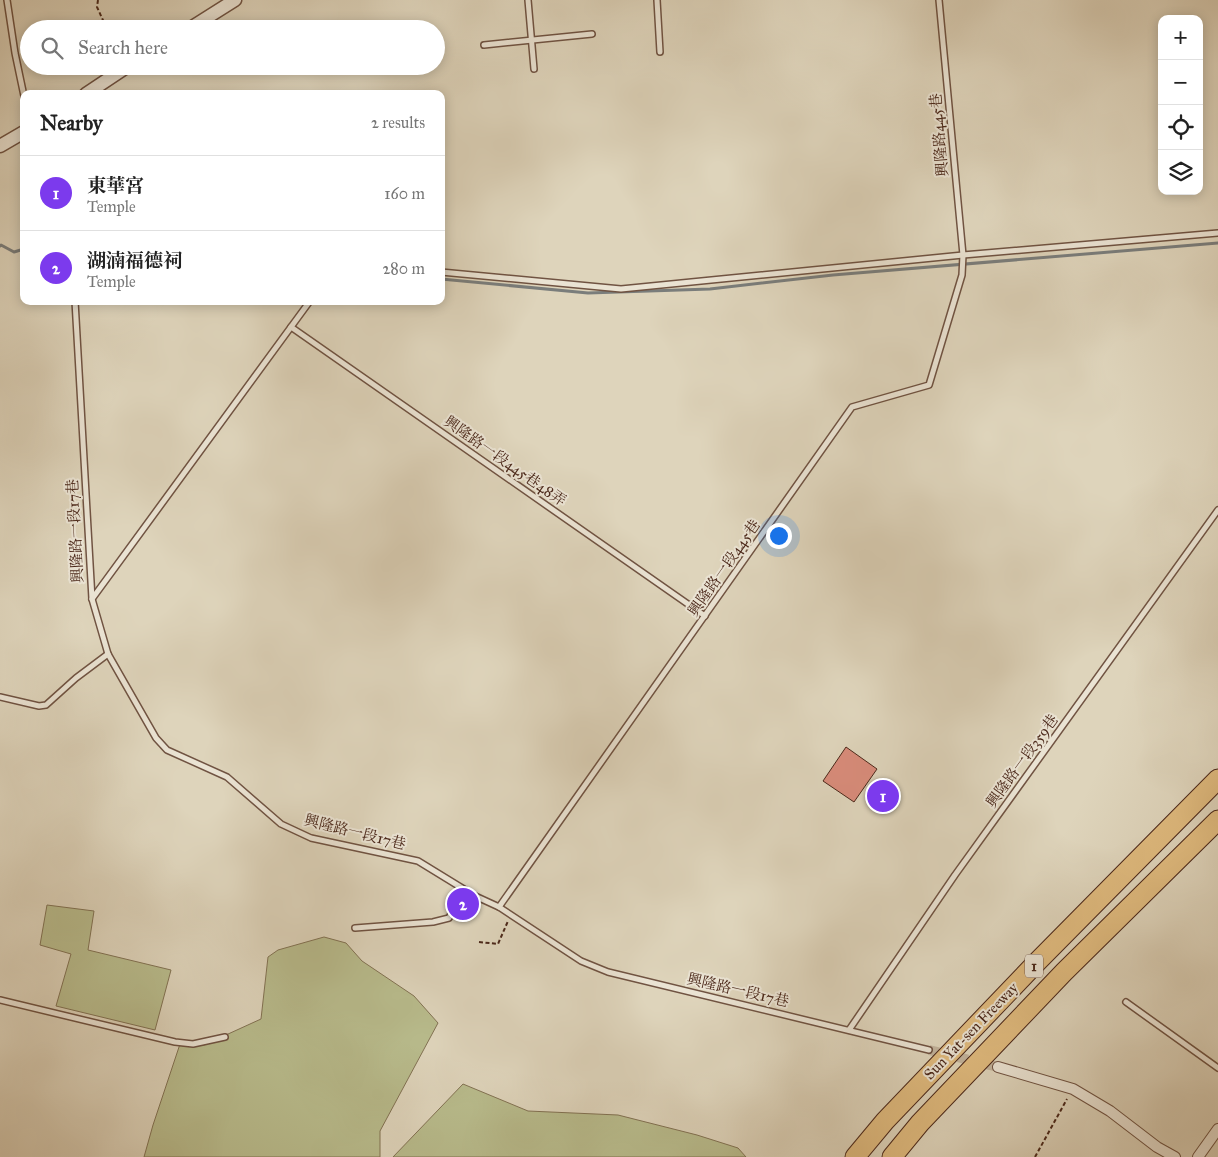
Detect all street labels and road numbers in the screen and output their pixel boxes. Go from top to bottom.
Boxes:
street label: 興隆路445巷 [926,93,952,177]
street label: 興隆路一段445巷48弄 [440,412,570,510]
street label: 興隆路一段17巷 [63,479,87,583]
street label: 興隆路一段445巷 [684,516,764,620]
street label: 興隆路一段359巷 [982,711,1062,811]
street label: 興隆路一段17巷 [302,811,408,853]
road number: 1 [1025,954,1043,978]
street label: 興隆路一段17巷 [685,970,791,1010]
street label: Sun Yat-sen Freeway [920,978,1023,1083]

